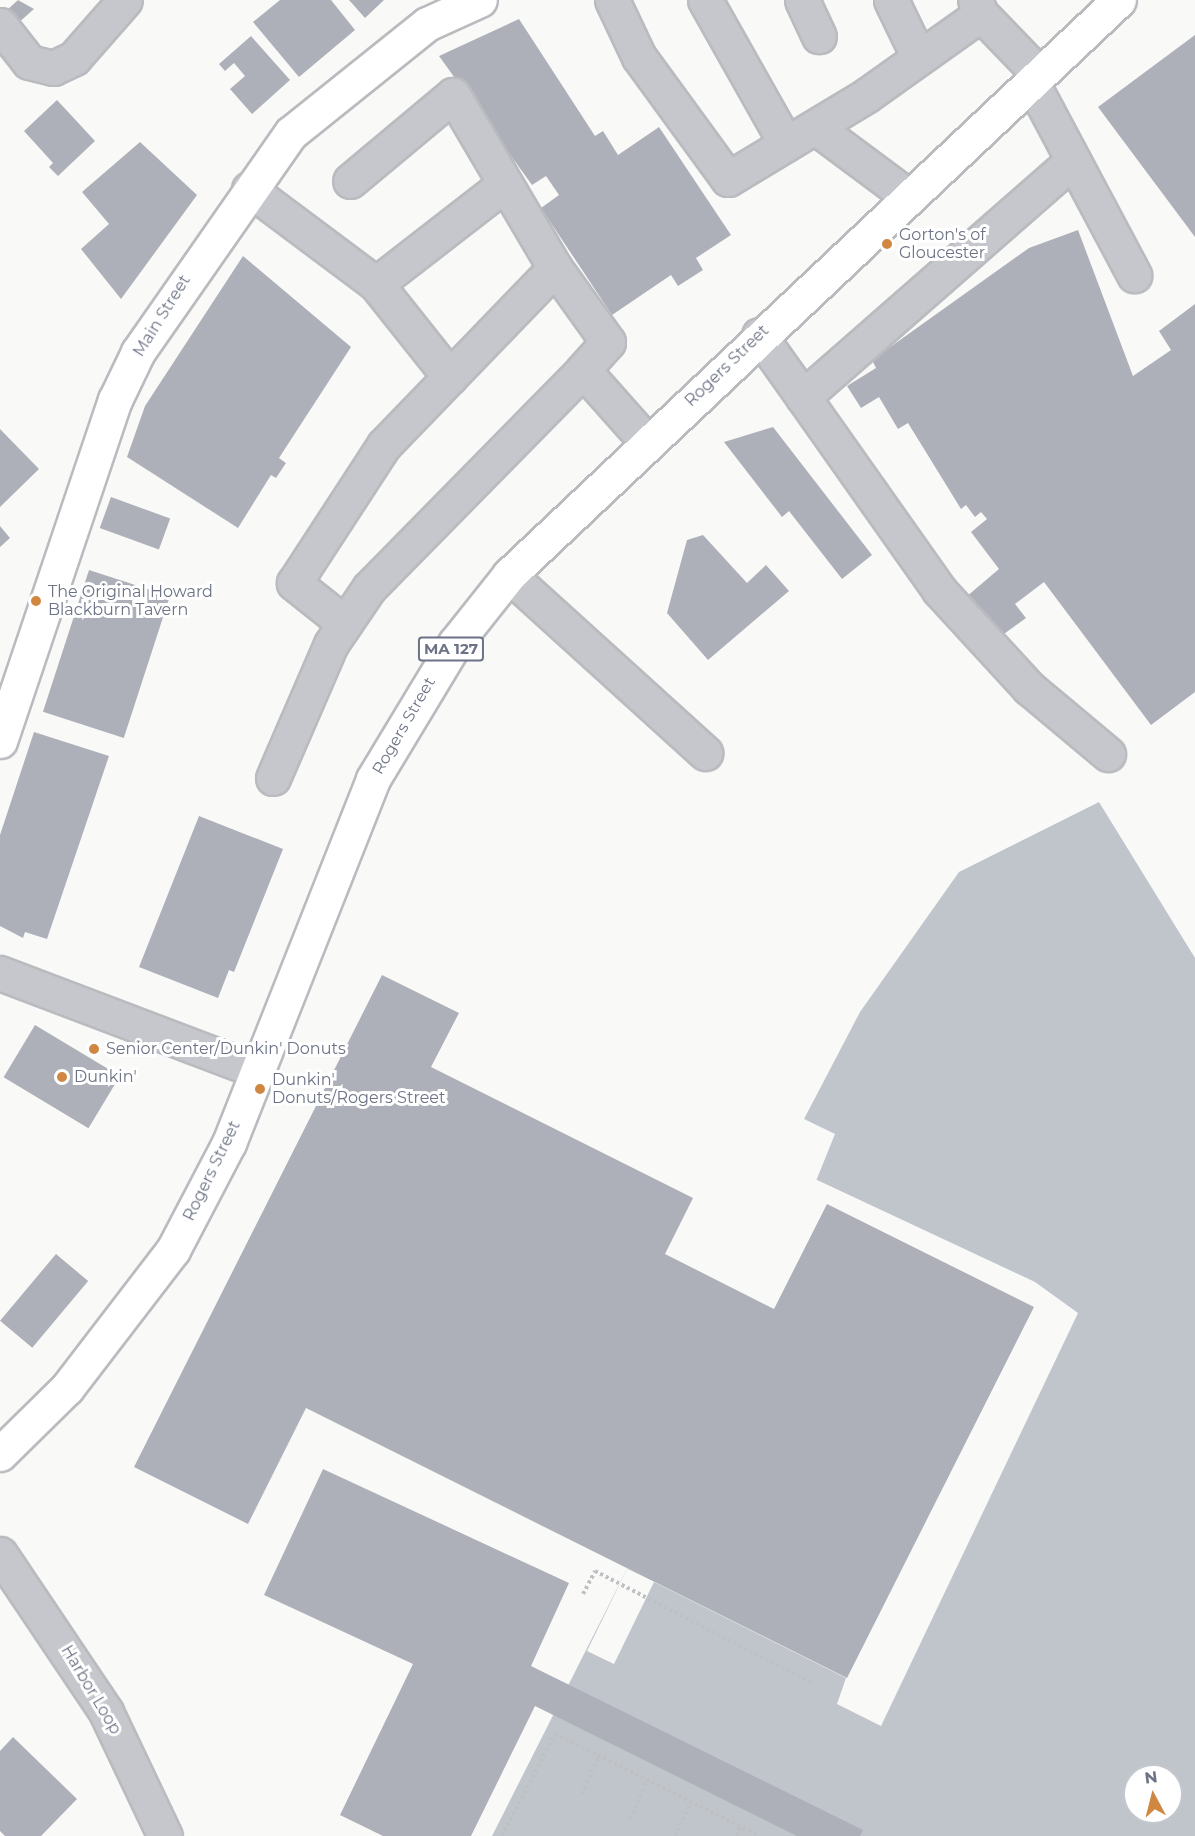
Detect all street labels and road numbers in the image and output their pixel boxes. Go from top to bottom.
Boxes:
street label: Main Street [129,272,195,360]
street label: Rogers Street [681,321,773,411]
road number: MA 127 [416,637,486,661]
street label: Rogers Street [368,674,440,778]
street label: Rogers Street [179,1118,245,1224]
street label: Harbor Loop [57,1642,125,1738]

